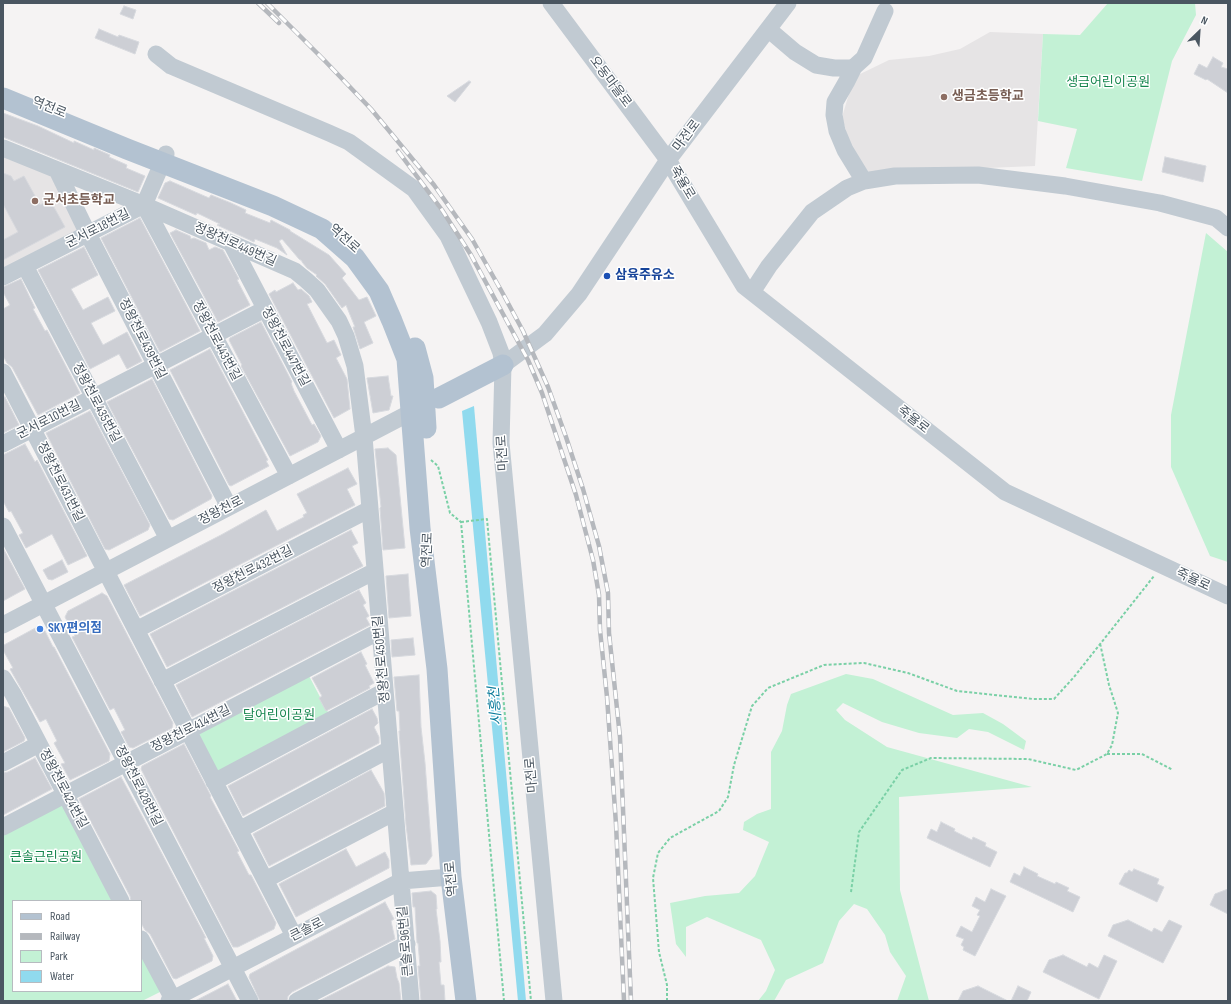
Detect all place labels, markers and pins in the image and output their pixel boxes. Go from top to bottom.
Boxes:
place label: 생금초등학교 [952,89,1024,105]
marker: 생금초등학교 [939,92,949,102]
place label: 군서초등학교 [43,193,115,209]
marker: 군서초등학교 [30,196,40,206]
place label: 삼육주유소 [615,268,675,284]
marker: 삼육주유소 [602,271,612,281]
place label: SKY편의점 [48,621,102,637]
marker: SKY편의점 [35,624,45,634]

